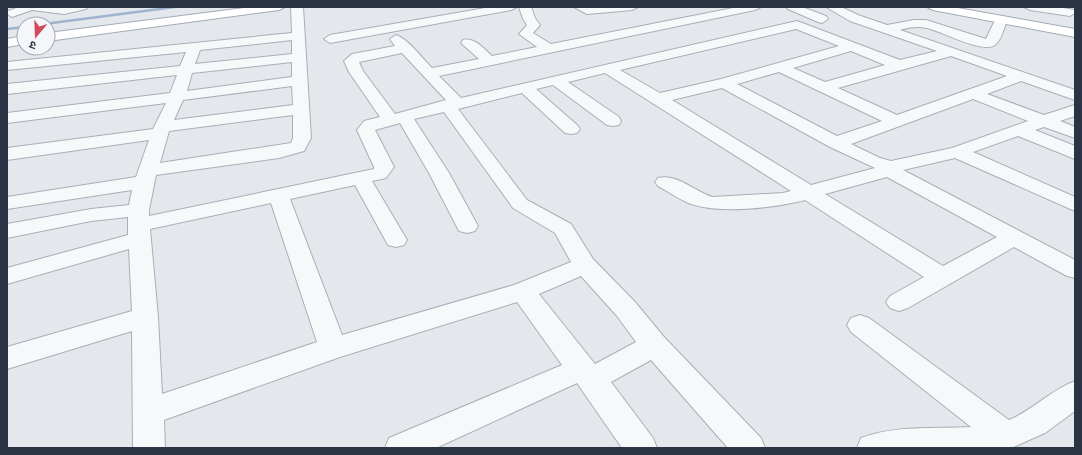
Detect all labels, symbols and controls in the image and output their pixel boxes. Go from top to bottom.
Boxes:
north arrow [16,16,56,56]
text: उ [27,38,38,53]

